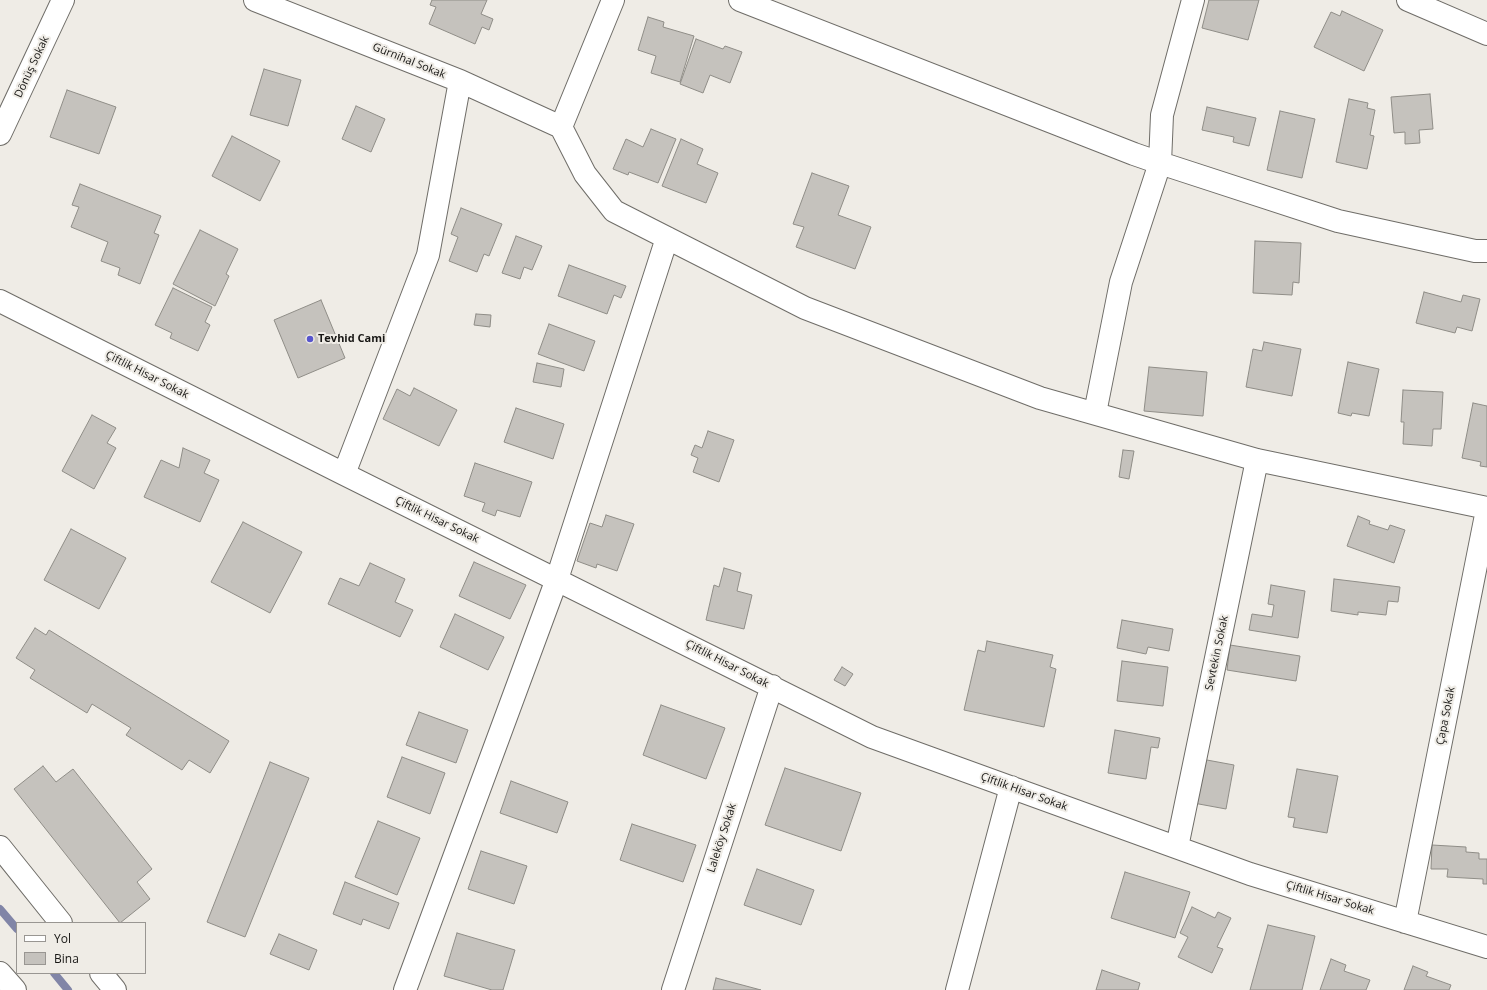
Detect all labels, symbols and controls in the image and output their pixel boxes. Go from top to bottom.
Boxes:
street label: Dönüş Sokak [12,34,52,100]
street label: Gürnihal Sokak [371,40,447,82]
place label: Tevhid Cami [318,332,385,346]
marker: Tevhid Cami [305,334,315,344]
street label: Çiftlik Hisar Sokak [103,348,191,402]
street label: Çiftlik Hisar Sokak [393,494,481,546]
street label: Sevtekin Sokak [1203,614,1231,692]
street label: Çiftlik Hisar Sokak [683,637,771,691]
street label: Çapa Sokak [1434,686,1458,746]
street label: Çiftlik Hisar Sokak [979,770,1069,814]
street label: Laleköy Sokak [705,802,739,874]
street label: Çiftlik Hisar Sokak [1284,878,1376,918]
legend [16,922,146,974]
text: Yol [54,930,71,947]
text: Bina [54,950,79,967]

